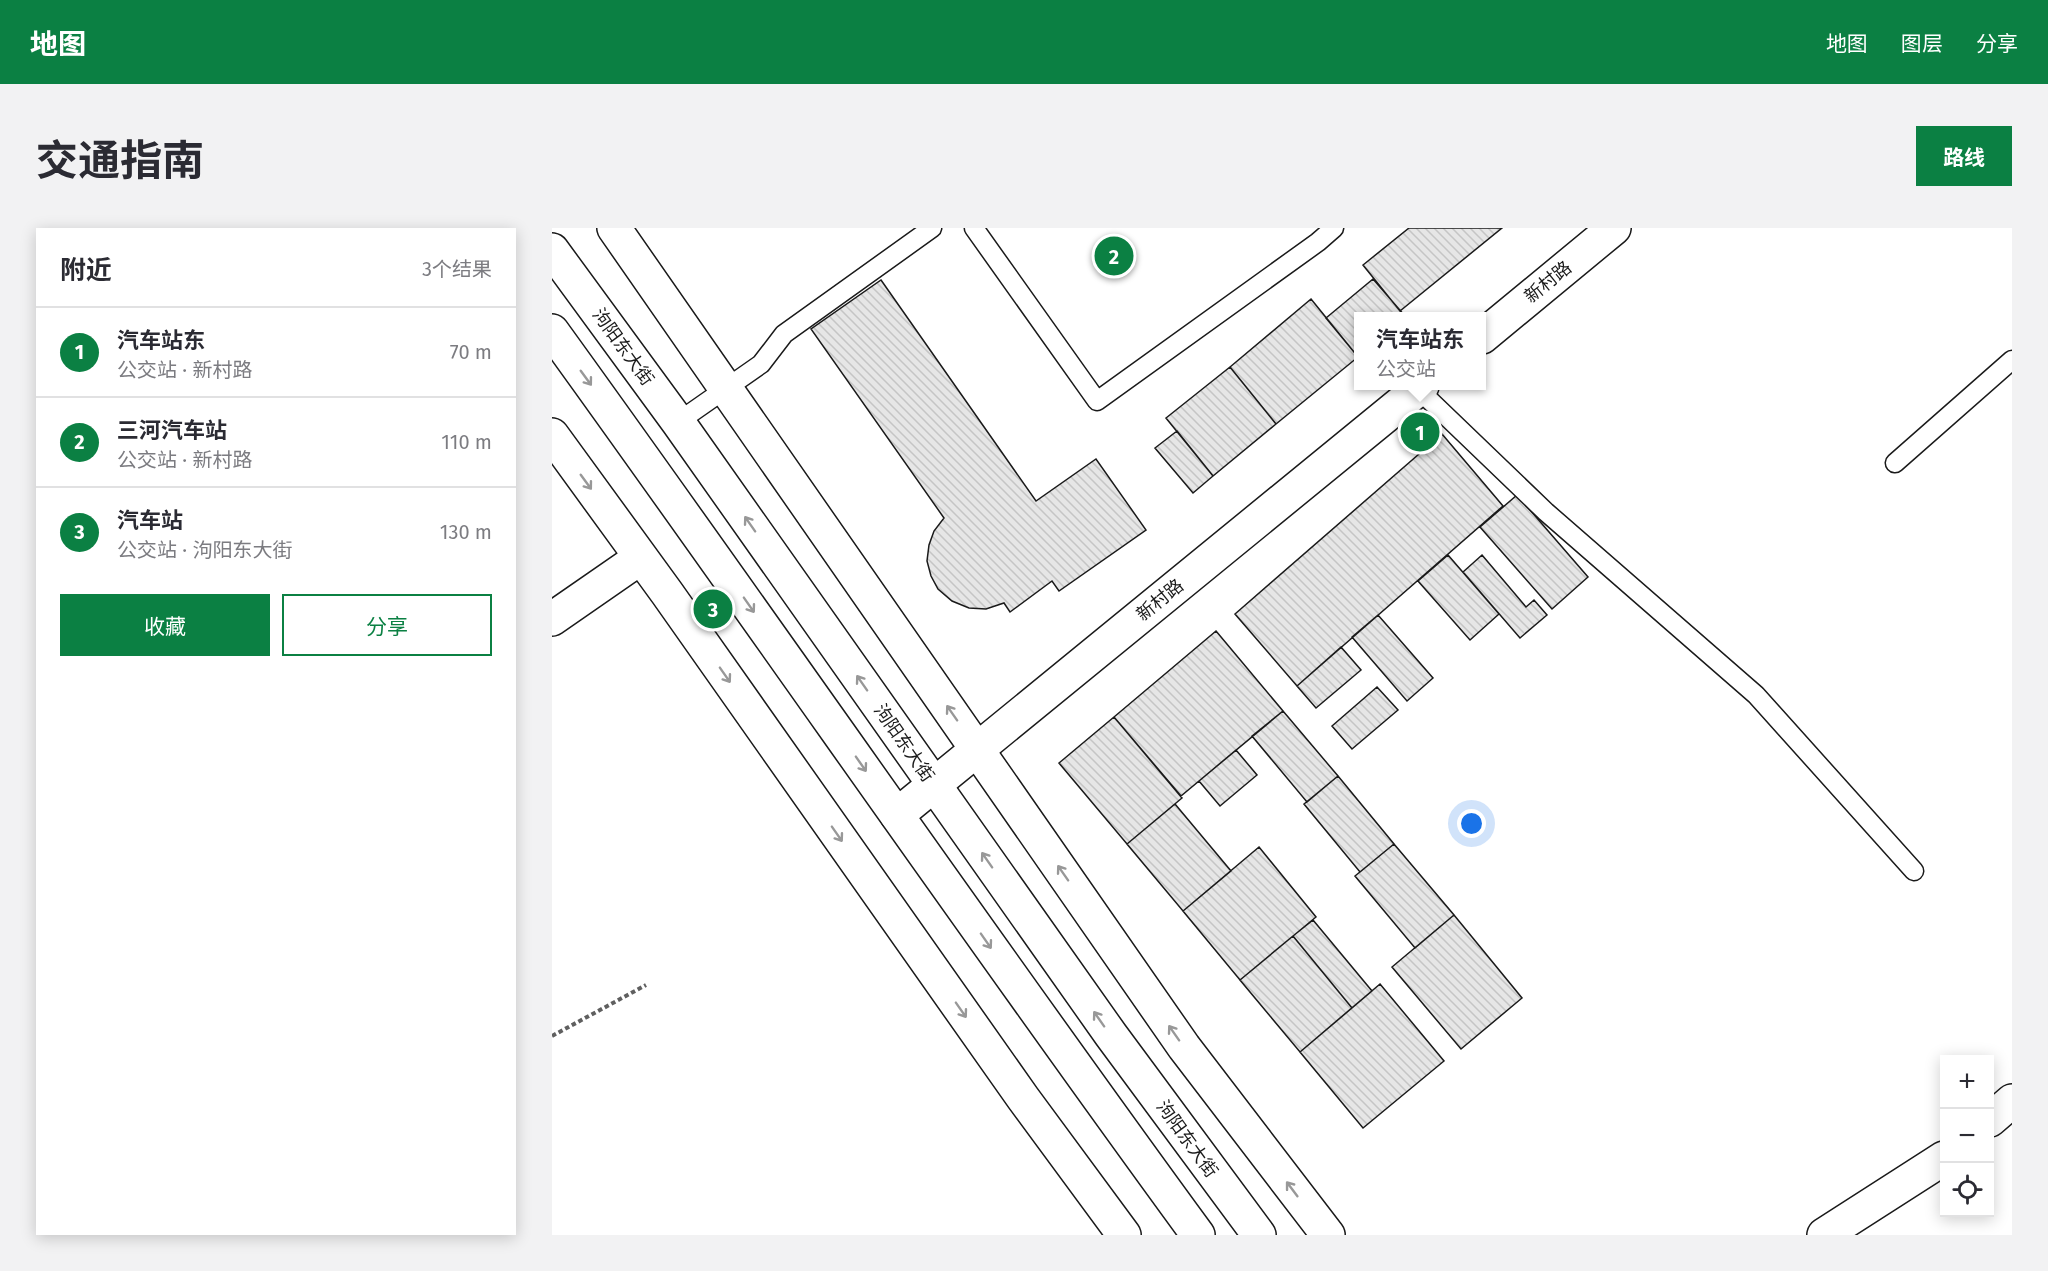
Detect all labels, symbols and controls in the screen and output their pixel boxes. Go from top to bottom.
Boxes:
text: 地图 [30,28,86,61]
text: 地图 [1826,31,1868,57]
text: 图层 [1901,31,1943,57]
text: 分享 [1976,31,2018,57]
button: 路线 [1916,126,2012,186]
text: 交通指南 [36,136,204,186]
pin: 2 [1094,234,1134,279]
text: 附近 [60,255,112,286]
street label: 新村路 [1520,256,1576,308]
text: 3个结果 [422,257,492,281]
street label: 泃阳东大街 [588,304,658,390]
popup [1354,312,1486,390]
text: 汽车站东 [1376,326,1464,353]
text: 汽车站东 [117,327,205,354]
text: 1 [75,340,84,364]
text: 70 m [450,340,492,364]
text: 公交站 [1376,357,1436,381]
text: 公交站 · 新村路 [117,358,252,382]
one-way arrow [580,370,592,386]
pin: 1 [1400,410,1440,454]
text: 三河汽车站 [117,417,227,444]
text: 2 [74,430,85,454]
text: 110 m [441,430,492,454]
text: 公交站 · 新村路 [117,448,252,472]
one-way arrow [580,474,592,490]
text: 汽车站 [117,507,183,534]
one-way arrow [744,517,756,533]
text: 3 [74,520,85,544]
text: 130 m [440,520,492,544]
text: 公交站 · 泃阳东大街 [117,538,292,562]
street label: 新村路 [1132,574,1188,626]
pin: 3 [694,586,732,632]
button: 收藏 [60,594,270,656]
button: 分享 [282,594,492,656]
one-way arrow [743,596,755,612]
one-way arrow [719,666,731,682]
one-way arrow [856,676,868,692]
street label: 泃阳东大街 [869,700,939,786]
one-way arrow [946,705,958,722]
one-way arrow [855,756,867,772]
your location [1457,809,1486,838]
one-way arrow [831,825,843,842]
one-way arrow [981,852,993,868]
one-way arrow [1057,865,1069,882]
one-way arrow [980,932,992,948]
one-way arrow [955,1002,968,1018]
one-way arrow [1093,1012,1106,1028]
one-way arrow [1168,1026,1180,1042]
map controls [1940,1055,1994,1217]
button: + [1940,1055,1994,1109]
street label: 泃阳东大街 [1152,1096,1222,1182]
button: − [1940,1109,1994,1163]
button: locate [1940,1163,1994,1217]
one-way arrow [1285,1181,1298,1197]

